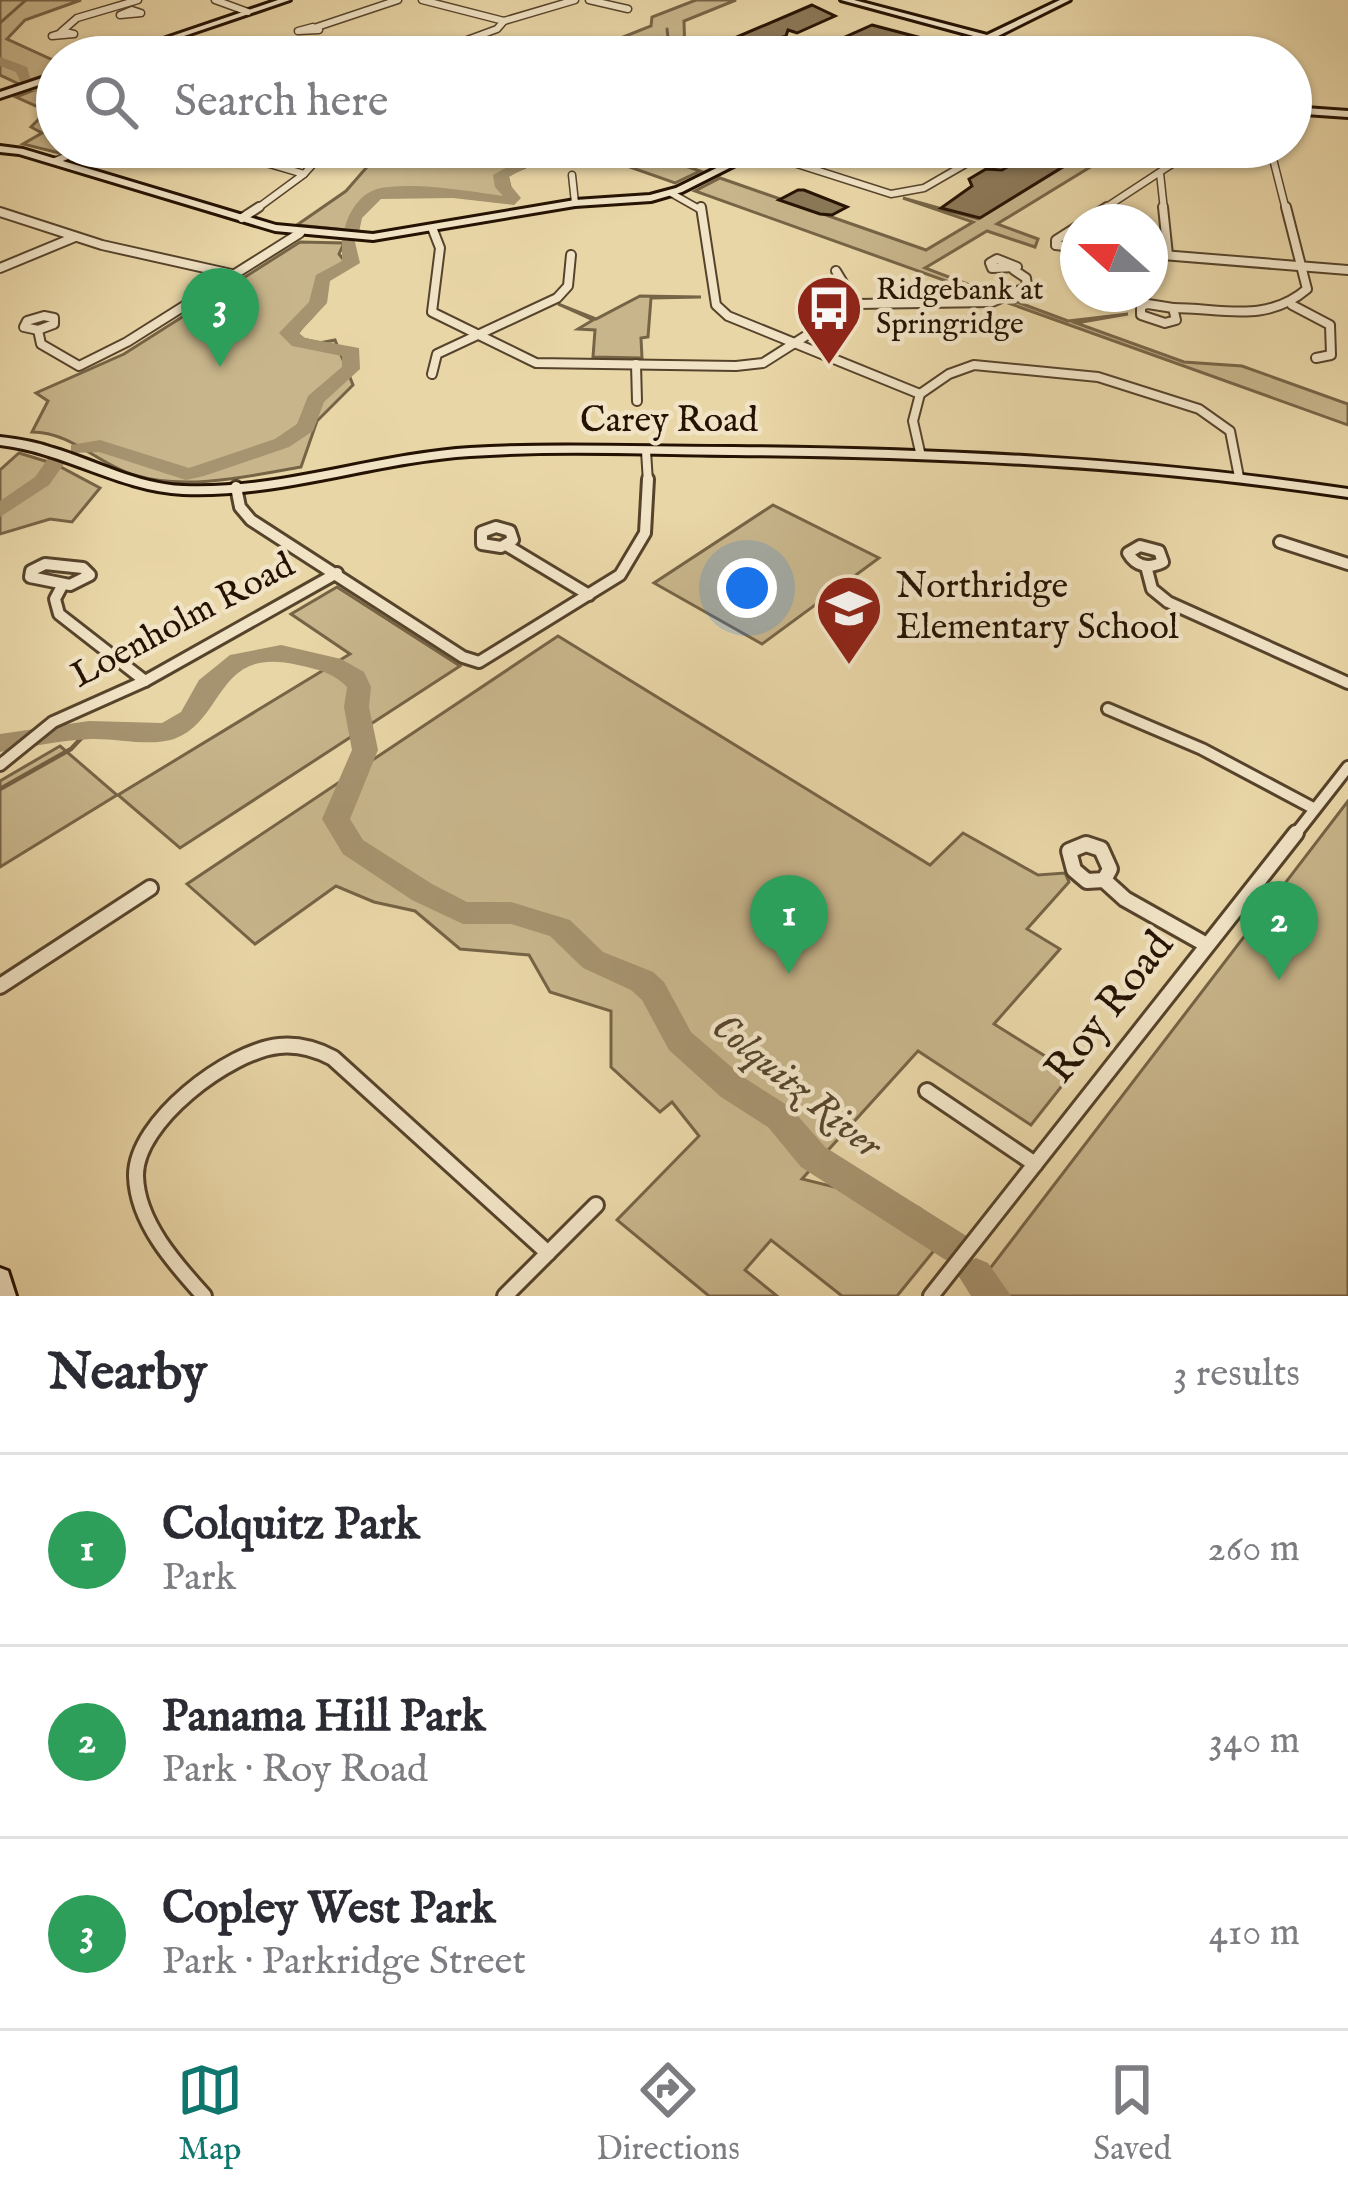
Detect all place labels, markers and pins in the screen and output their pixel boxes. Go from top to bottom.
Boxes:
pin: 3 [181,268,259,367]
place label: Ridgebank at Springridge [876,272,1043,344]
bus stop icon: Ridgebank at Springridge [794,273,864,367]
place label: Northridge Elementary School [896,564,1179,651]
school or university icon: Northridge Elementary School [814,573,884,667]
pin: 1 [750,875,828,974]
pin: 2 [1240,881,1318,980]

